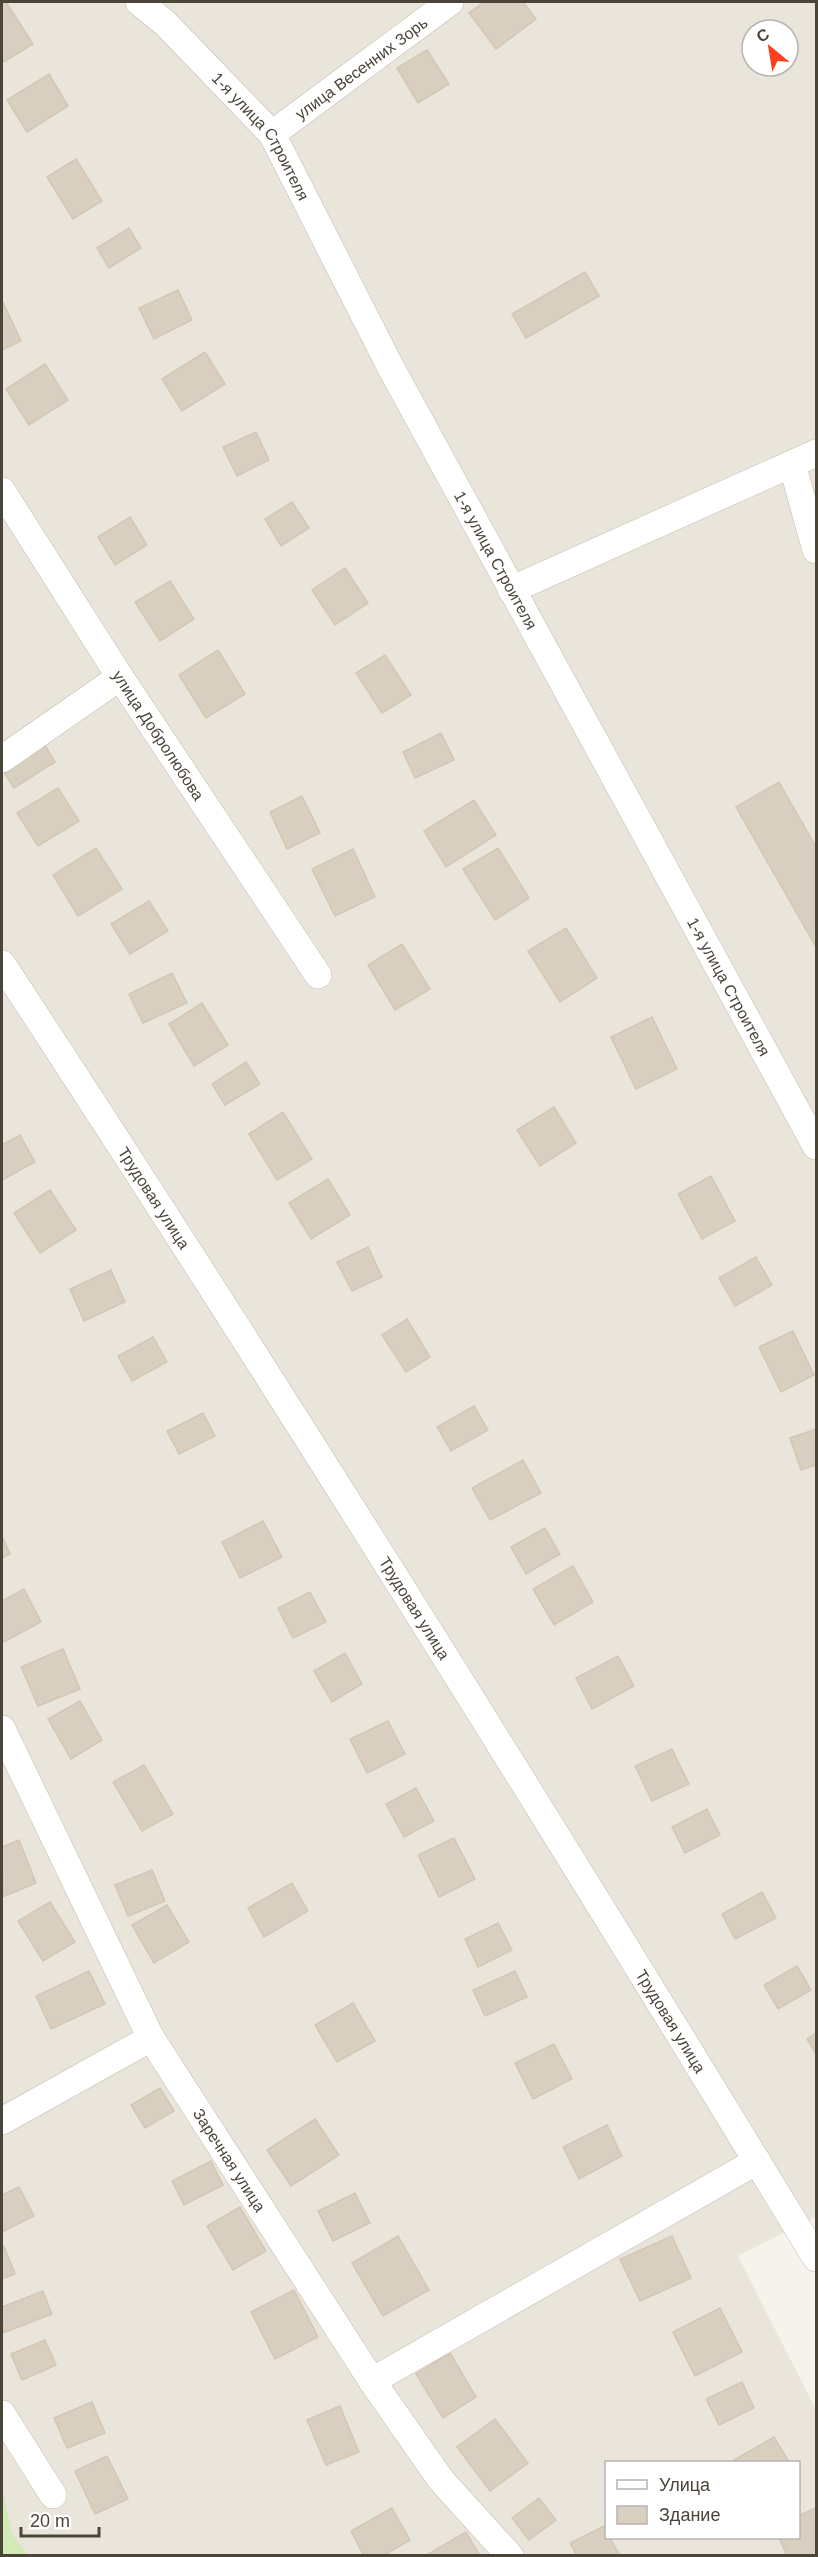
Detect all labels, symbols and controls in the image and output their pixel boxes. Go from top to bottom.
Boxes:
street label: улица Весенних Зорь [292,13,430,122]
north arrow [740,18,800,78]
text: С [753,25,772,46]
street label: 1-я улица Строителя [209,69,313,203]
street label: 1-я улица Строителя [451,488,541,632]
street label: улица Добролюбова [110,667,208,803]
street label: 1-я улица Строителя [684,914,774,1059]
street label: Трудовая улица [115,1144,193,1252]
street label: Трудовая улица [376,1554,453,1662]
street label: Трудовая улица [633,1966,709,2076]
street label: Заречная улица [190,2105,269,2215]
legend [605,2461,800,2539]
text: Улица [659,2475,711,2495]
scale bar [21,2500,99,2538]
text: Здание [659,2505,720,2525]
text: 20 m [30,2511,70,2531]

